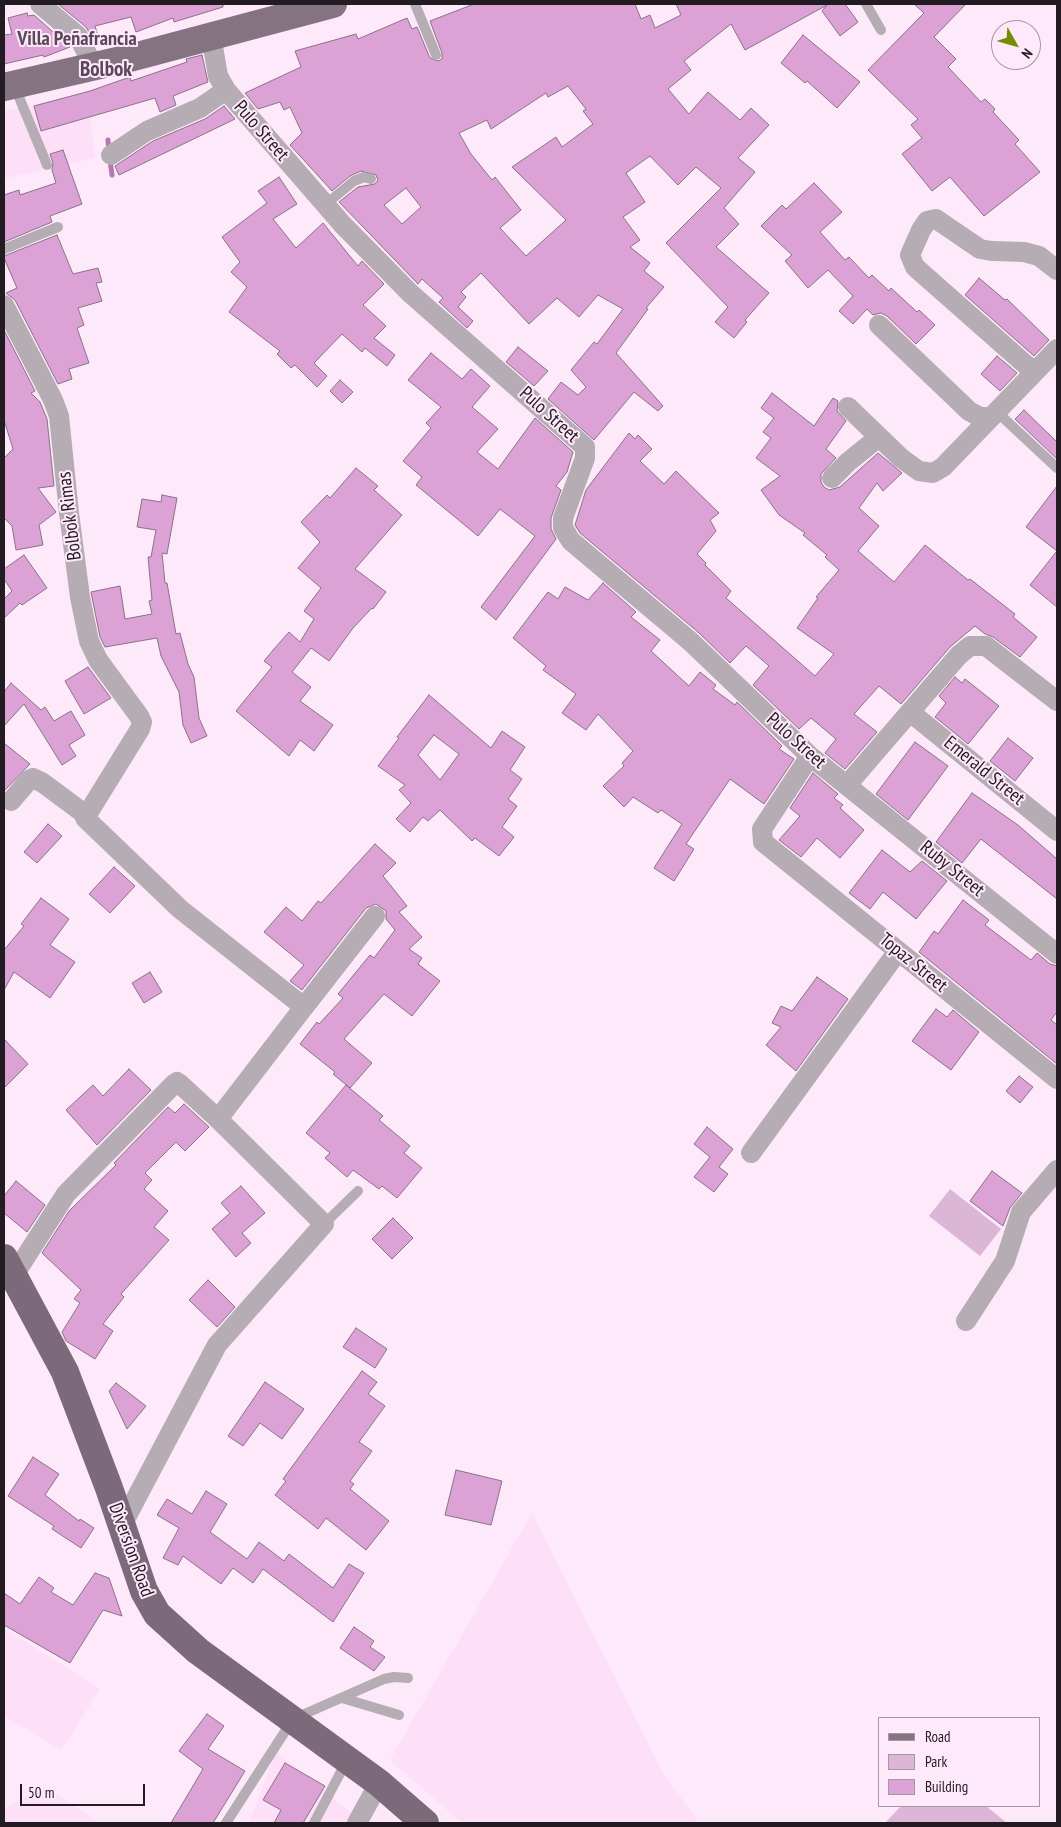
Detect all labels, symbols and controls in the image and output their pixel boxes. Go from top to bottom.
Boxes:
north arrow [991,20,1041,70]
district label: Villa Peñafrancia [17,27,137,51]
text: N [1018,45,1036,62]
district label: Bolbok [80,57,132,83]
street label: Pulo Street [229,96,293,166]
street label: Pulo Street [515,382,583,448]
street label: Bolbok Rimas [53,470,87,562]
street label: Pulo Street [762,708,830,774]
street label: Emerald Street [939,732,1029,810]
street label: Ruby Street [915,836,989,902]
street label: Topaz Street [874,929,952,997]
street label: Diversion Road [104,1500,158,1600]
legend [878,1717,1041,1807]
text: Road [925,1727,951,1746]
text: Park [925,1752,947,1771]
scale bar [22,1774,148,1806]
text: Building [925,1777,968,1796]
text: 50 m [28,1783,54,1802]

